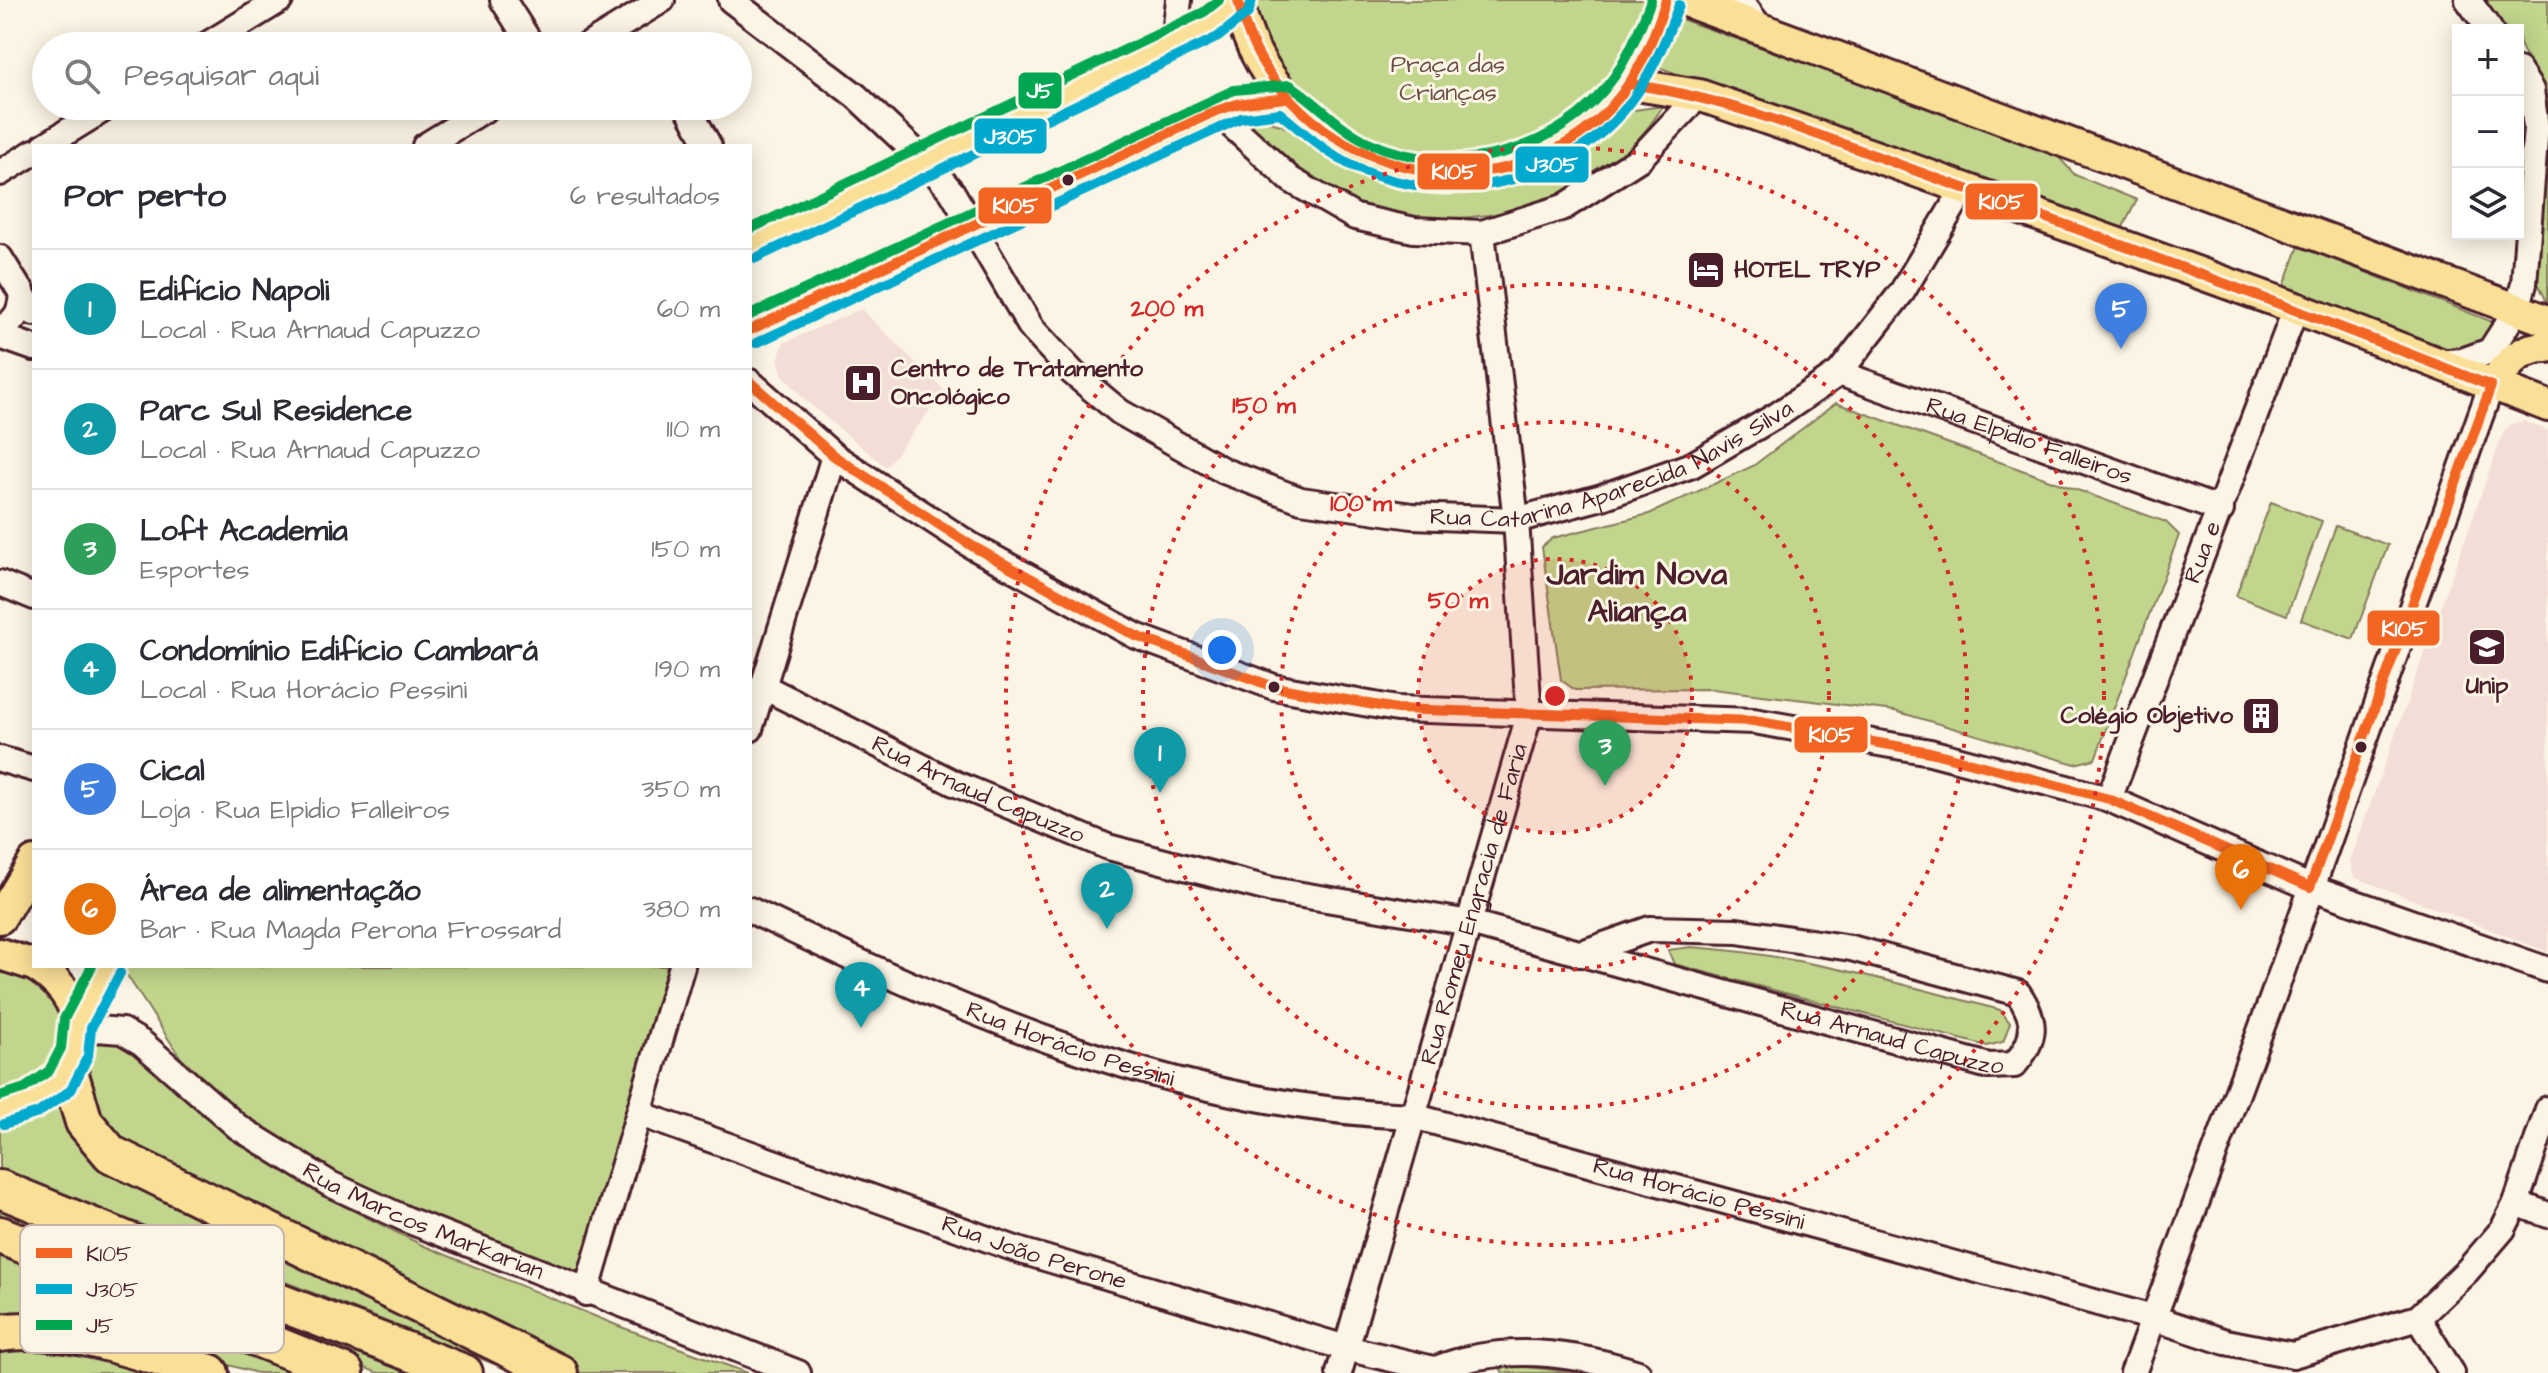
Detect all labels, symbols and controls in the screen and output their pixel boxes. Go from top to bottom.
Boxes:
map controls [2452,24,2524,240]
button: + [2452,24,2524,96]
search box [32,32,752,120]
park label: Praça das Crianças [1391,48,1505,110]
icon: search [60,54,104,98]
text: Pesquisar aqui [124,55,319,97]
line badge: J5 [1017,71,1063,110]
text: J5 [1025,76,1054,107]
button: − [2452,96,2524,168]
line badge: J305 [973,117,1048,155]
text: J305 [983,122,1037,153]
line badge: J305 [1514,145,1590,184]
text: J305 [1525,150,1579,181]
line badge: K105 [1416,152,1491,191]
text: K105 [1431,157,1477,188]
button: layers [2452,168,2524,240]
text: Por perto [64,172,226,220]
unlabelled marker [1060,172,1076,188]
text: 6 resultados [570,178,720,214]
line badge: K105 [1964,182,2039,221]
line badge: K105 [977,186,1053,225]
text: K105 [1978,187,2024,218]
text: K105 [992,191,1038,222]
hotel icon: HOTEL TRYP [1685,249,1727,291]
place label: HOTEL TRYP [1734,253,1881,287]
text: Edifício Napoli [140,270,329,312]
pin: 5 [2095,283,2147,349]
text: 1 [88,291,92,327]
text: 60 m [657,291,720,327]
text: 200 m [1130,292,1203,326]
text: Local · Rua Arnaud Capuzzo [140,312,480,348]
place label: Centro de Tratamento Oncológico [891,352,1144,415]
hospital icon: Centro de Tratamento Oncológico [842,362,884,404]
text: 150 m [1232,389,1296,423]
street label: Rua Elpidio Falleiros [1921,389,2137,494]
text: Parc Sul Residence [140,390,412,432]
street label: Rua Catarina Aparecida Navis Silva [1429,392,1800,537]
text: 2 [83,411,97,447]
text: 110 m [666,411,720,447]
text: Local · Rua Arnaud Capuzzo [140,432,480,468]
text: 100 m [1330,487,1392,521]
text: Loft Academia [140,510,348,552]
street label: Rua e [2176,516,2230,588]
text: 3 [83,531,97,567]
text: 150 m [651,531,720,567]
text: Esportes [140,552,250,588]
district label: Jardim Nova Aliança [1546,552,1728,634]
text: 50 m [1428,584,1489,618]
line badge: K105 [2366,609,2441,647]
text: K105 [2381,614,2427,645]
school or university icon: Unip [2466,626,2508,668]
text: Condomínio Edifício Cambará [140,630,538,672]
your location [1202,630,1242,670]
text: 4 [81,651,99,687]
text: 190 m [655,651,720,687]
place label: Unip [2466,669,2509,703]
text: Local · Rua Horácio Pessini [140,672,467,708]
unlabelled marker [1266,679,1282,695]
centre of rings [1541,682,1569,710]
building icon: Colégio Objetivo [2240,695,2282,737]
place label: Colégio Objetivo [2061,699,2234,734]
line badge: K105 [1793,715,1869,754]
pin: 3 [1579,720,1631,786]
text: K105 [1808,720,1854,751]
street label: Rua Arnaud Capuzzo [866,727,1090,853]
pin: 1 [1134,727,1186,793]
unlabelled marker [2353,739,2369,755]
street label: Rua Romeu Engracia de Faria [1412,740,1537,1069]
text: Cical [140,750,205,792]
text: 5 [81,771,99,807]
text: 350 m [641,771,720,807]
text: Loja · Rua Elpidio Falleiros [140,792,450,828]
pin: 6 [2215,844,2267,910]
pin: 2 [1081,863,1133,929]
text: Área de alimentação [140,870,421,912]
text: 6 [82,891,98,927]
text: 380 m [643,891,720,927]
text: Bar · Rua Magda Perona Frossard [140,912,561,948]
pin: 4 [835,962,887,1028]
street label: Rua Arnaud Capuzzo [1777,992,2005,1083]
street label: Rua Horácio Pessini [961,993,1179,1096]
street label: Rua Horácio Pessini [1589,1149,1809,1239]
street label: Rua Marcos Markarian [296,1154,549,1289]
street label: Rua João Perone [937,1207,1131,1299]
legend [20,1225,284,1353]
text: K105 [86,1239,132,1270]
text: J305 [86,1275,139,1306]
text: J5 [86,1311,114,1342]

